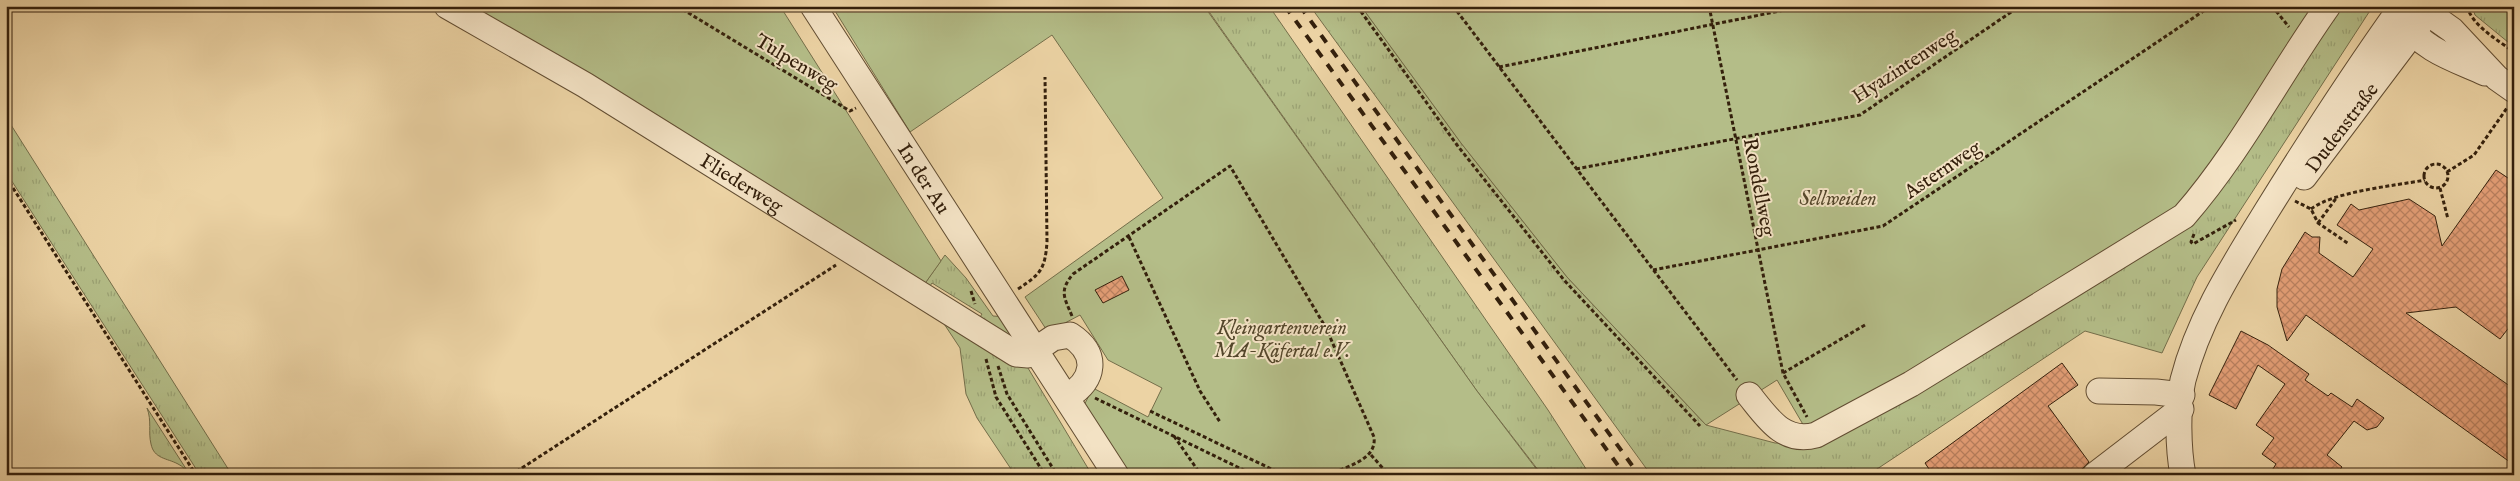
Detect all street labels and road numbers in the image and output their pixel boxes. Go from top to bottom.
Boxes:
street label: Hyazintenweg [1848,23,1963,109]
street label: Tulpenweg [750,29,843,98]
street label: Dudenstraße [2301,78,2385,178]
street label: Asternweg [1899,135,1987,206]
street label: Rondellweg [1737,136,1781,240]
street label: In der Au [891,139,955,219]
street label: Fliederweg [695,149,788,220]

